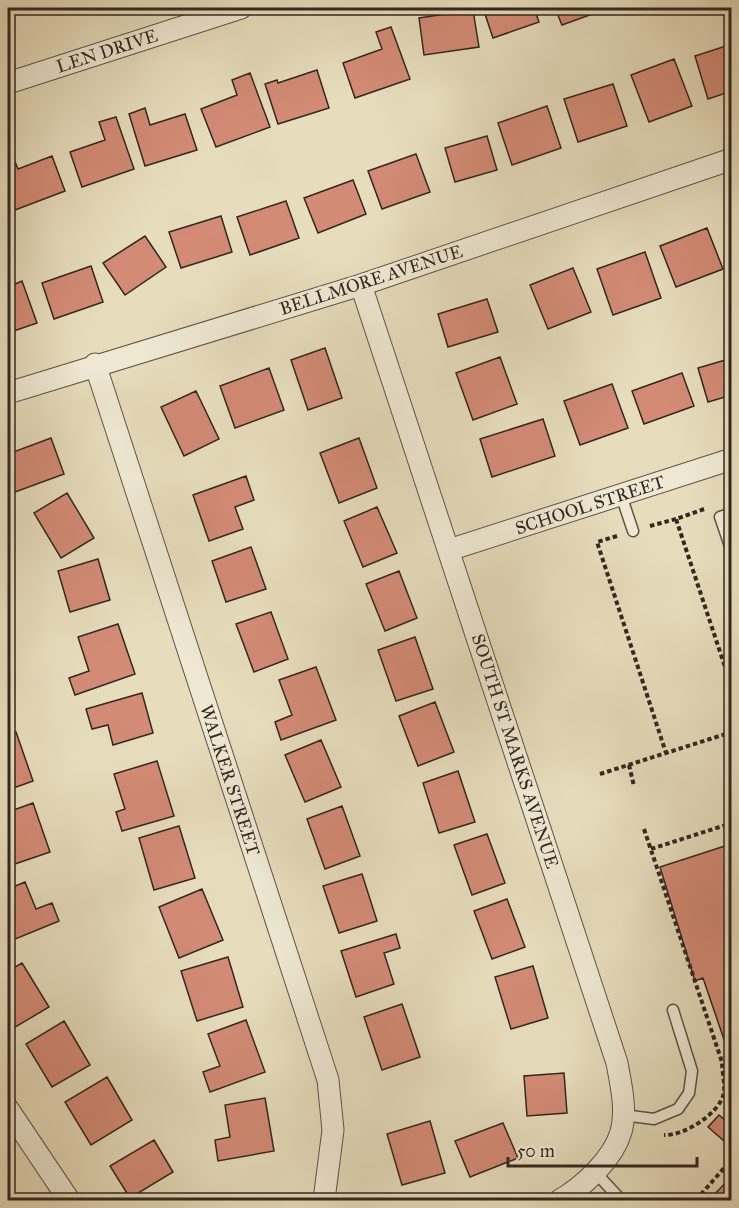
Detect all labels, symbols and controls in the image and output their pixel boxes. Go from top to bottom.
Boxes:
street label: LEN DRIVE [54,24,160,78]
street label: BELLMORE AVENUE [277,240,465,320]
street label: SCHOOL STREET [512,470,668,540]
street label: SOUTH ST MARKS AVENUE [467,631,563,871]
street label: WALKER STREET [195,702,265,858]
scale bar [508,1130,697,1168]
text: 50 m [517,1140,555,1162]

